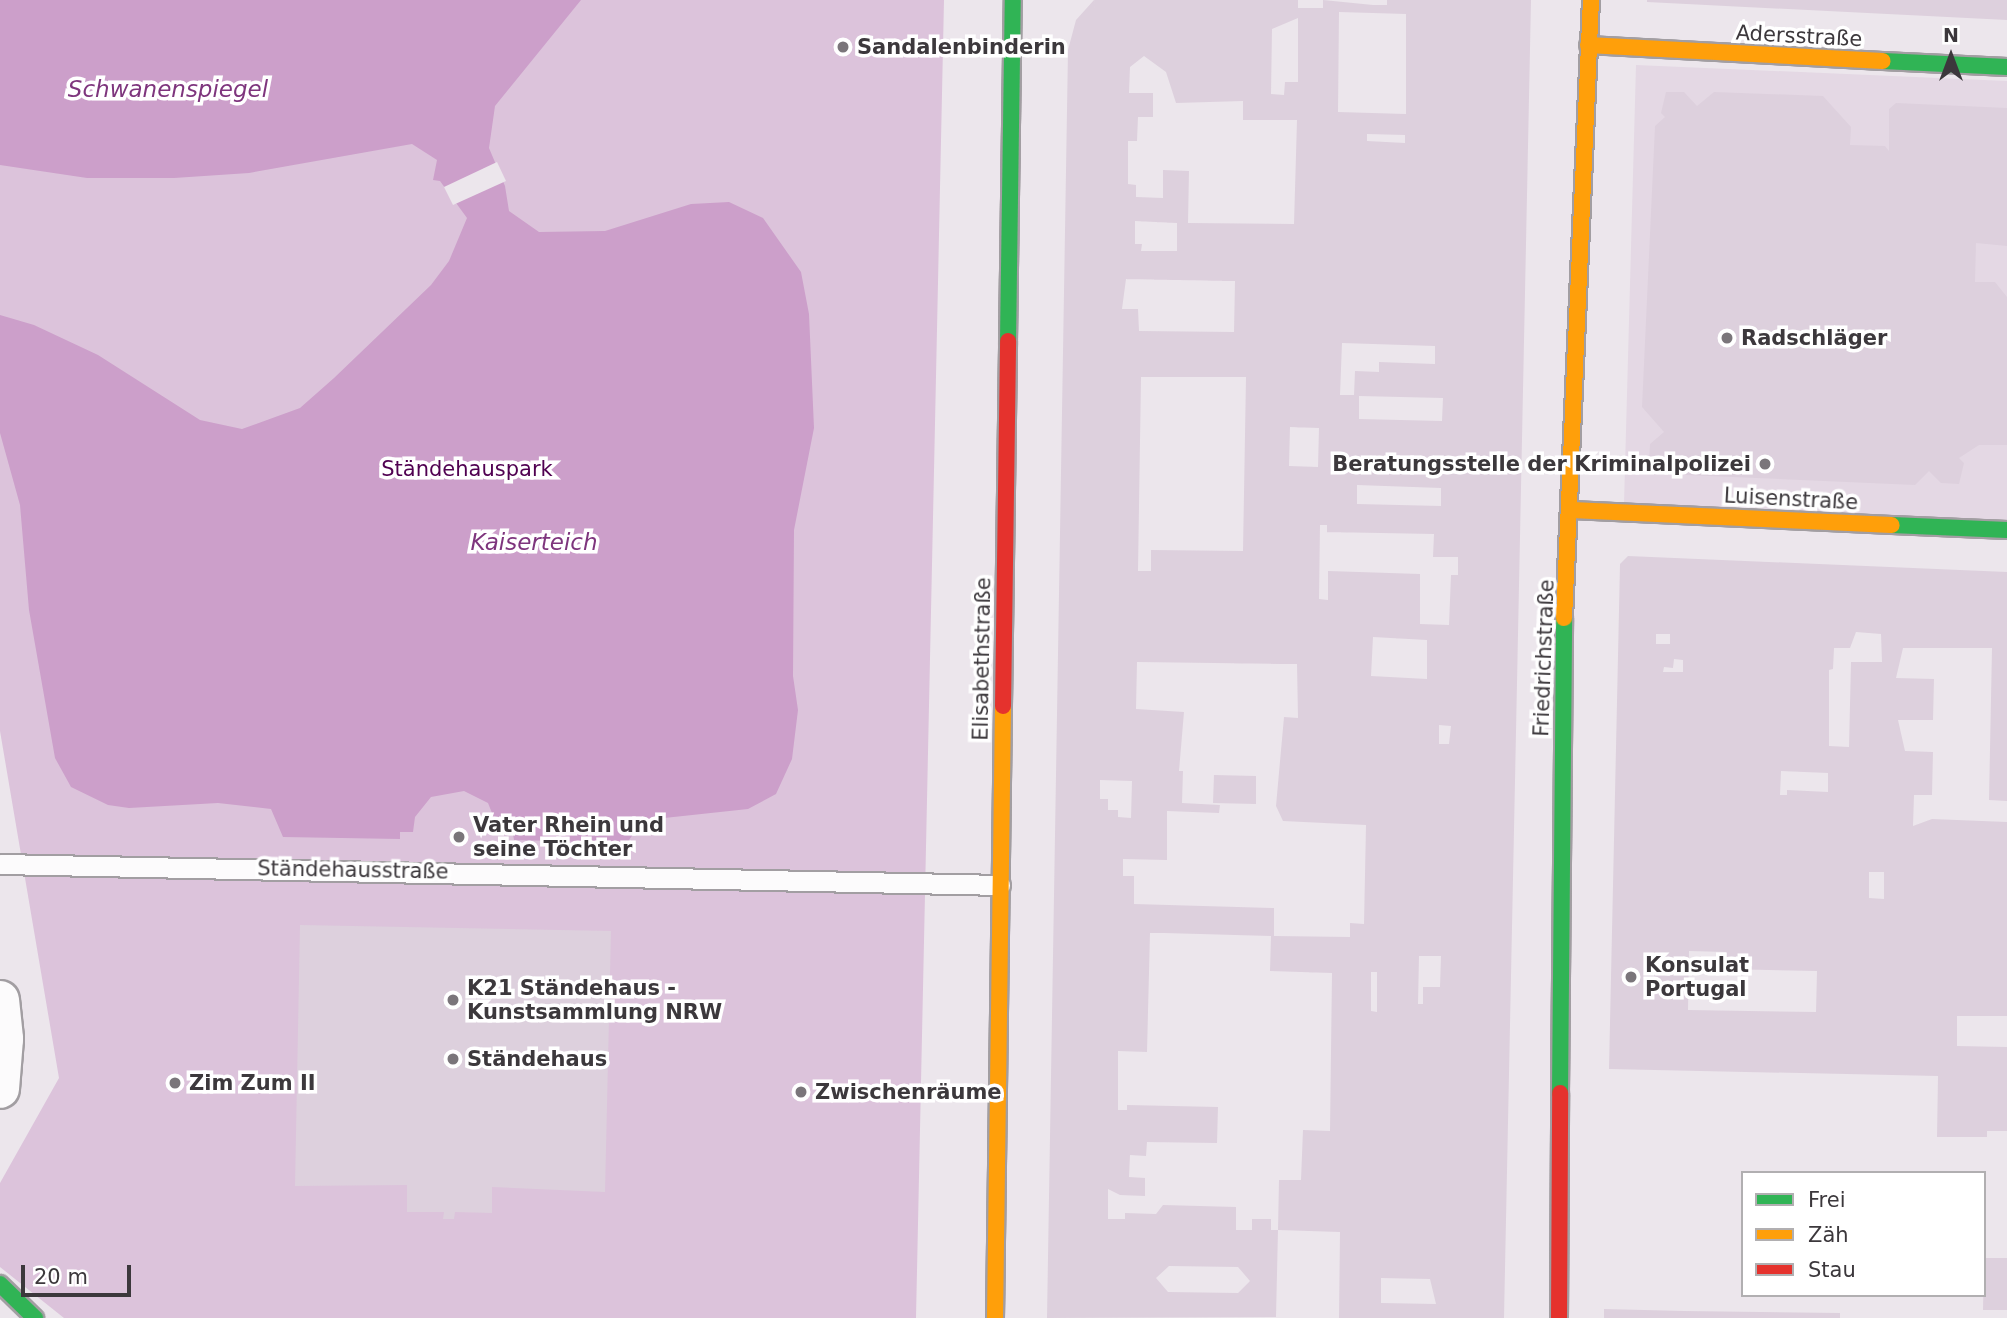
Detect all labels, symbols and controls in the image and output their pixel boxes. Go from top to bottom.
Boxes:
street label: Adersstraße [1735,20,1863,52]
north arrow [1916,21,1986,91]
text: N [1943,24,1959,46]
place label: Sandalenbinderin [857,34,1066,60]
marker: Sandalenbinderin [835,39,851,55]
water label: Schwanenspiegel [68,75,268,103]
place label: Radschläger [1741,325,1887,351]
marker: Radschläger [1719,330,1735,346]
place label: Beratungsstelle der Kriminalpolizei [1332,451,1751,477]
park label: Ständehauspark [381,456,553,482]
marker: Beratungsstelle der Kriminalpolizei [1757,456,1773,472]
street label: Luisenstraße [1723,483,1859,515]
water label: Kaiserteich [470,528,598,556]
street label: Elisabethstraße [968,577,996,741]
street label: Friedrichstraße [1529,579,1559,737]
place label: Vater Rhein und seine Töchter [473,812,664,862]
marker: Vater Rhein und seine Töchter [451,829,467,845]
street label: Ständehausstraße [257,856,449,884]
place label: Konsulat Portugal [1645,952,1749,1002]
marker: Konsulat Portugal [1623,969,1639,985]
place label: K21 Ständehaus - Kunstsammlung NRW [467,975,722,1025]
marker: K21 Ständehaus - Kunstsammlung NRW [445,992,461,1008]
place label: Ständehaus [467,1046,607,1072]
marker: Ständehaus [445,1051,461,1067]
place label: Zim Zum II [189,1070,316,1096]
marker: Zim Zum II [167,1075,183,1091]
place label: Zwischenräume [815,1079,1002,1105]
marker: Zwischenräume [793,1084,809,1100]
legend [1741,1171,1986,1297]
text: Frei [1808,1188,1845,1212]
text: Zäh [1808,1223,1849,1247]
scale bar [24,1252,135,1296]
text: Stau [1808,1258,1856,1282]
text: 20 m [34,1265,88,1289]

